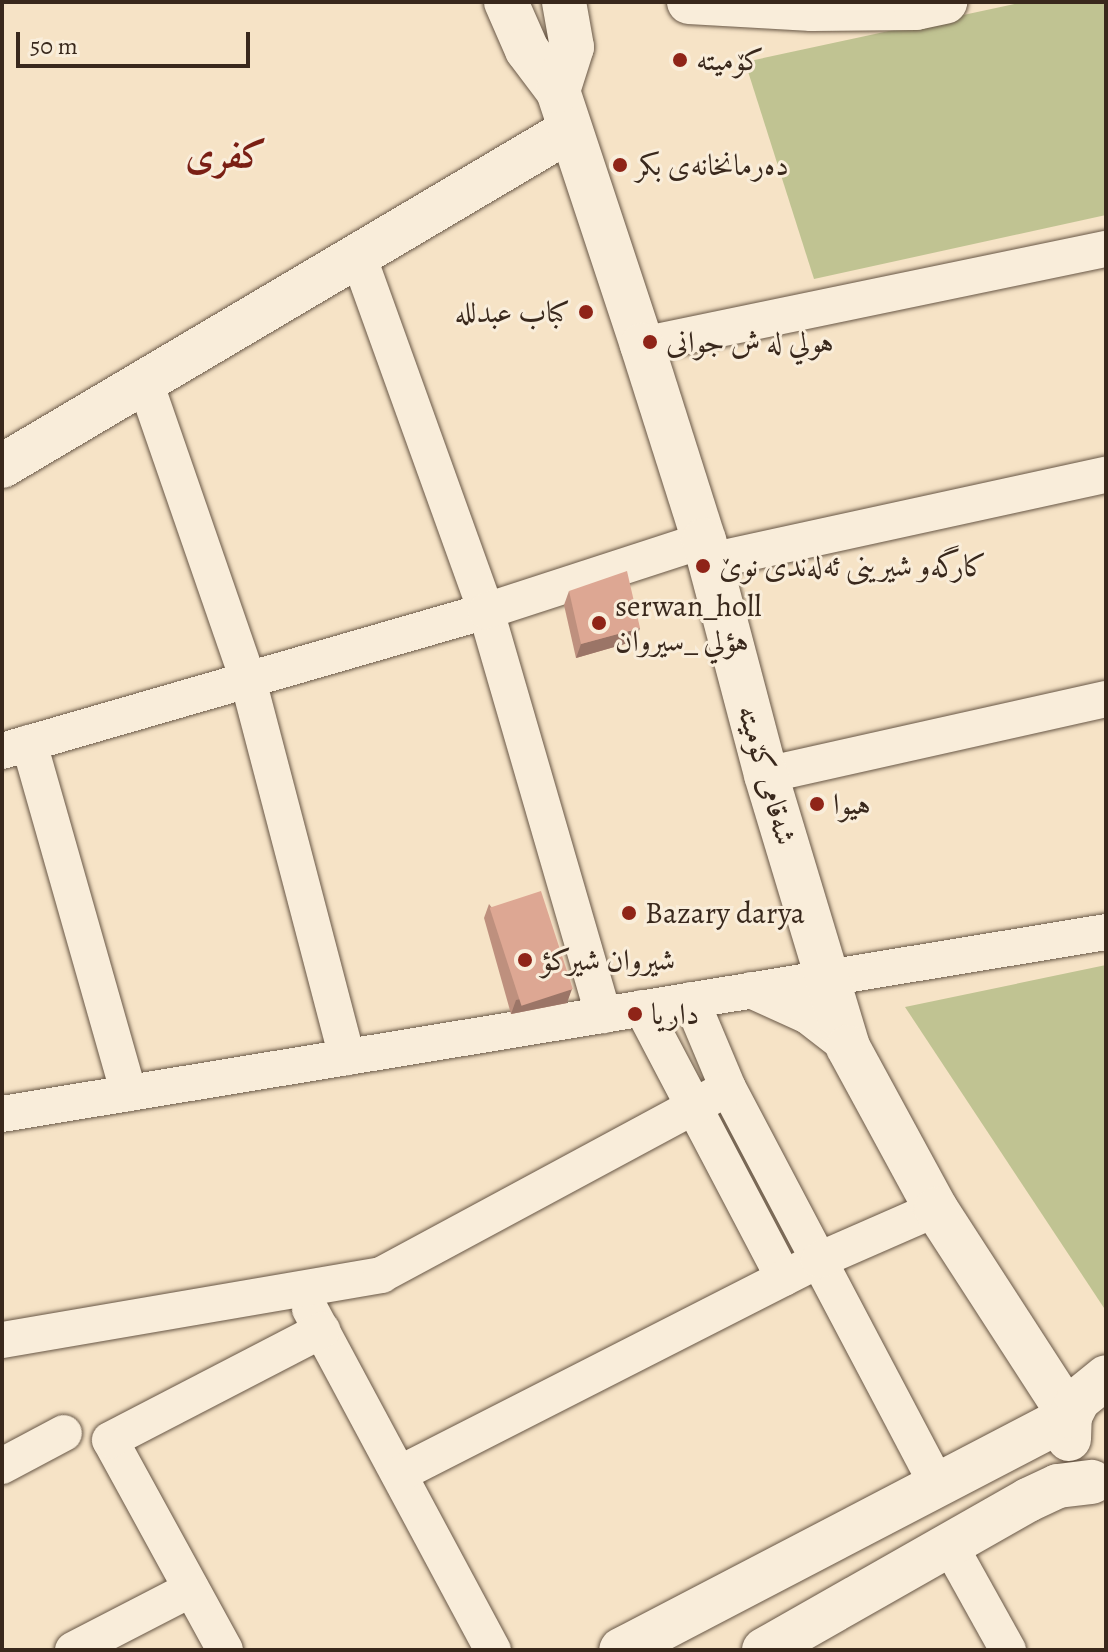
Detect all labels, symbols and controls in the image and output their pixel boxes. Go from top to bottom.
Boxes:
scale bar [20,16,254,66]
text: 50 m [30,30,78,62]
place label: کۆمیتە [696,42,764,78]
marker: کۆمیتە [671,51,689,69]
district label: کفری [185,132,267,178]
place label: دەرمانخانەی بکر [636,147,789,183]
marker: دەرمانخانەی بکر [611,156,629,174]
place label: كباب عبدلله [455,294,570,330]
marker: كباب عبدلله [577,303,595,321]
place label: هولي له ش جوانى [666,324,834,360]
marker: هولي له ش جوانى [641,333,659,351]
place label: کارگەو شیرینی ئەلەندی نوێ [719,548,987,584]
marker: کارگەو شیرینی ئەلەندی نوێ [694,557,712,575]
place label: serwan_holl هؤلي _سيروان [615,588,762,658]
marker: serwan_holl هؤلي _سيروان [590,614,608,632]
street label: شەقامی کۆمیتە [730,701,804,849]
place label: هیوا [833,786,871,822]
marker: هیوا [808,795,826,813]
place label: Bazary darya [645,895,805,931]
marker: Bazary darya [620,904,638,922]
place label: شيروان شيركؤ [541,942,675,978]
marker: شيروان شيركؤ [516,951,534,969]
place label: داريا [651,996,699,1032]
marker: داريا [626,1005,644,1023]

